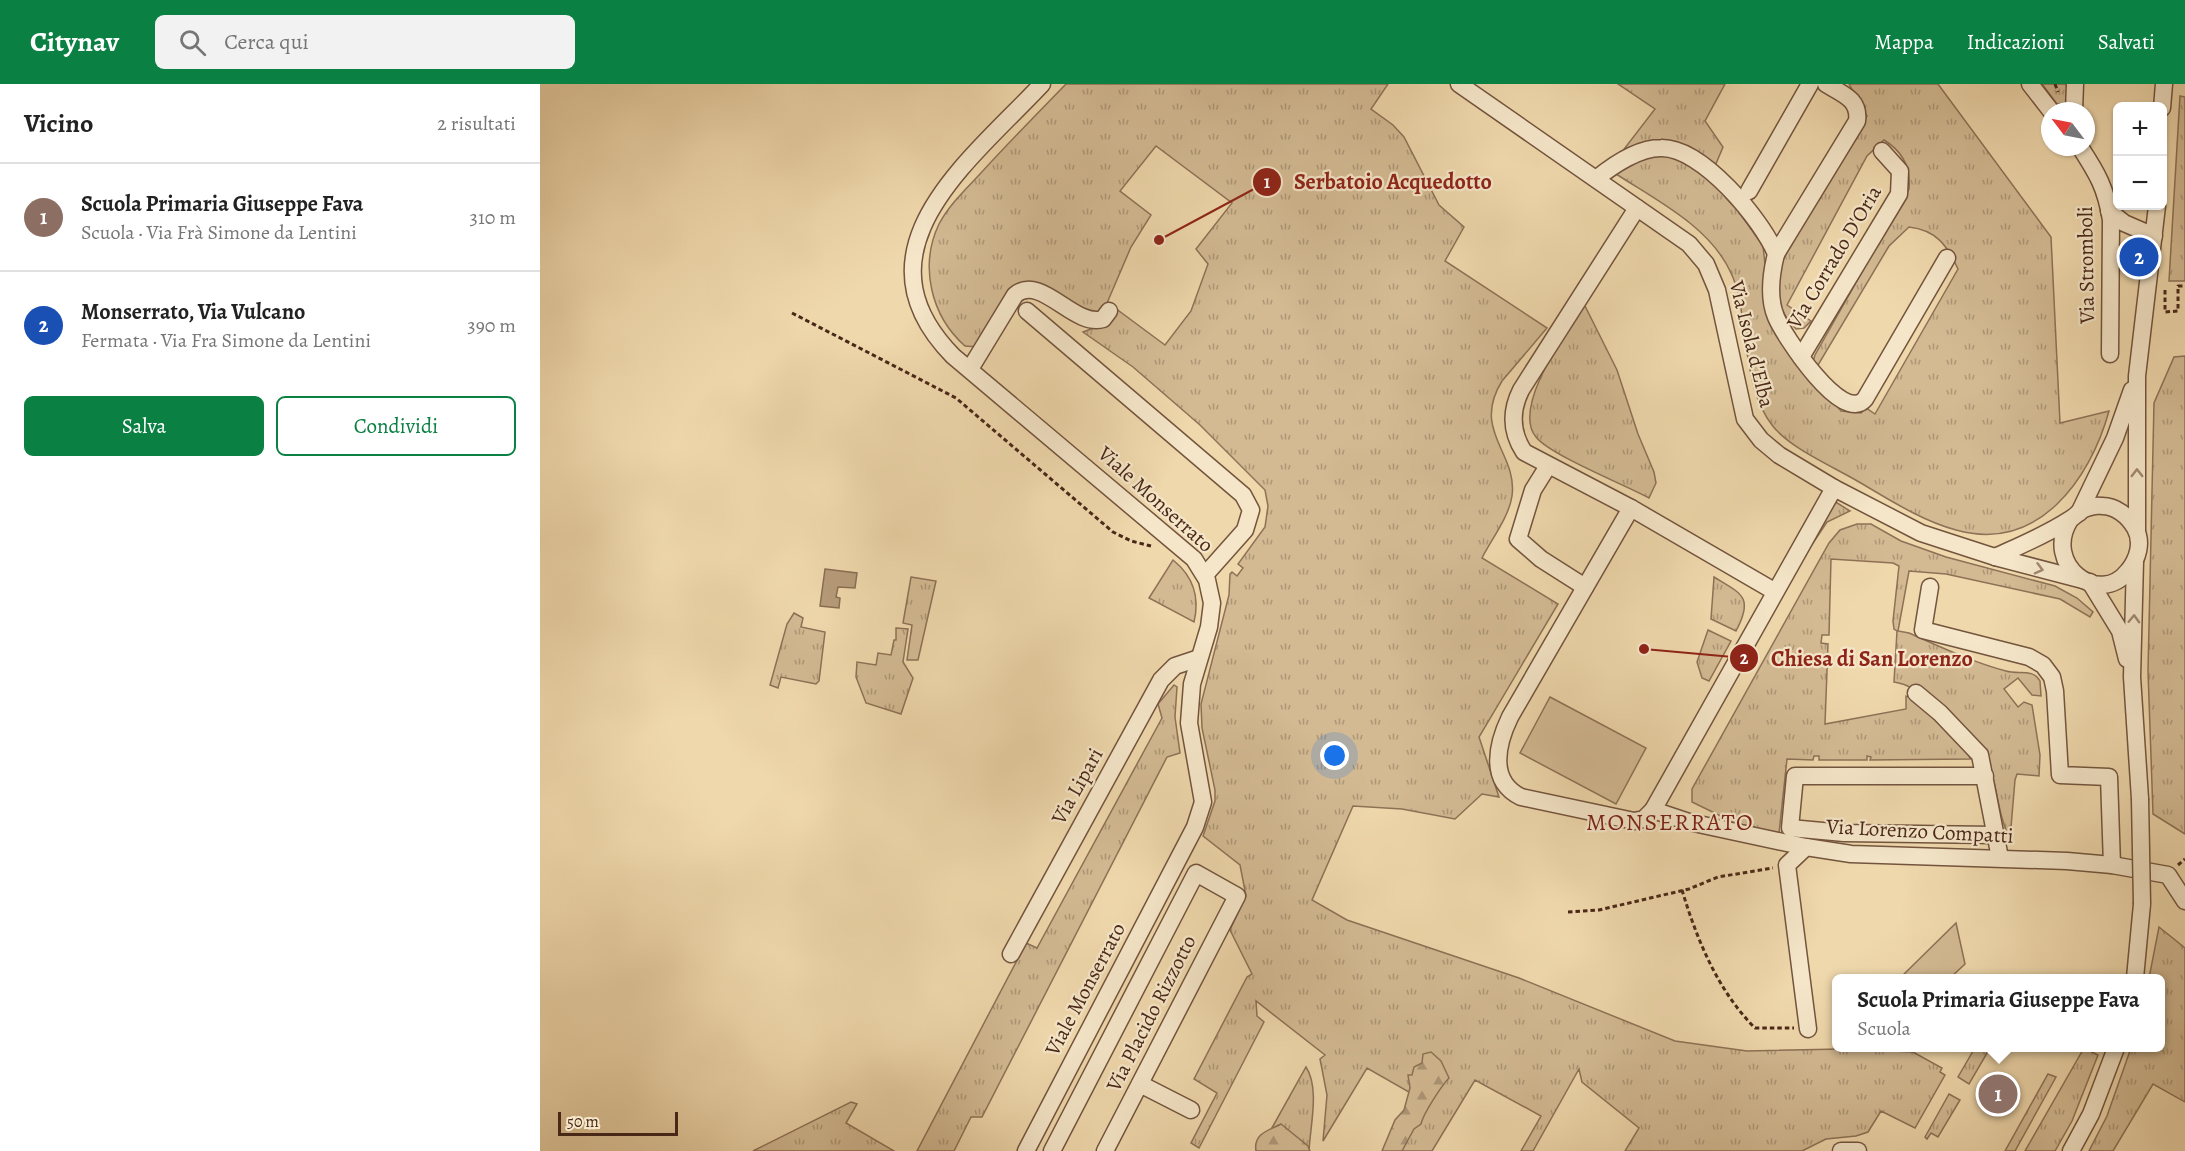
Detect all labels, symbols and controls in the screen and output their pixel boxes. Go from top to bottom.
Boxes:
search box [155,15,575,69]
text: Citynav [30,23,119,61]
icon: search [176,26,209,59]
text: Cerca qui [224,27,309,57]
text: Mappa [1874,28,1934,56]
text: Indicazioni [1967,28,2065,56]
text: Salvati [2098,28,2155,56]
north arrow [2041,102,2095,156]
map controls [2113,102,2167,210]
button: + [2113,102,2167,156]
text: Vicino [24,106,93,141]
text: 2 risultati [437,110,516,137]
button: − [2113,156,2167,210]
callout: Serbatoio Acquedotto [1252,162,1504,202]
text: Serbatoio Acquedotto [1294,167,1492,197]
text: 1 [1264,170,1271,194]
street label: Via Corrado D'Oria [1780,180,1888,335]
text: Scuola Primaria Giuseppe Fava [81,189,364,219]
text: 1 [40,204,47,231]
text: 310 m [470,204,516,231]
street label: Via Stromboli [2071,206,2101,325]
text: Scuola · Via Frà Simone da Lentini [81,219,357,246]
pin: 2 [2120,234,2158,279]
street label: Via Isola d'Elba [1722,277,1781,411]
text: Monserrato, Via Vulcano [81,297,305,327]
text: 2 [39,312,48,339]
text: 390 m [467,312,516,339]
text: Fermata · Via Fra Simone da Lentini [81,327,371,354]
button: Salva [24,396,264,456]
button: Condividi [276,396,516,456]
street label: Viale Monserrato [1091,439,1220,558]
one-way arrow [2131,468,2143,477]
one-way arrow [2034,561,2044,574]
one-way arrow [2127,615,2140,624]
callout: Chiesa di San Lorenzo [1729,638,1985,678]
text: Chiesa di San Lorenzo [1771,644,1973,674]
text: 2 [1740,646,1749,670]
your location [1320,741,1349,770]
street label: Via Lipari [1044,743,1109,830]
district label: MONSERRATO [1586,806,1754,838]
street label: Via Lorenzo Compatti [1825,812,2014,850]
street label: Viale Monserrato [1038,918,1132,1061]
street label: Via Placido Rizzotto [1099,930,1202,1097]
popup [1832,974,2165,1052]
text: Scuola Primaria Giuseppe Fava [1857,985,2140,1015]
text: Scuola [1857,1015,1911,1042]
pin: 1 [1978,1072,2018,1116]
scale bar [558,1109,678,1136]
text: 50 m [567,1111,599,1133]

